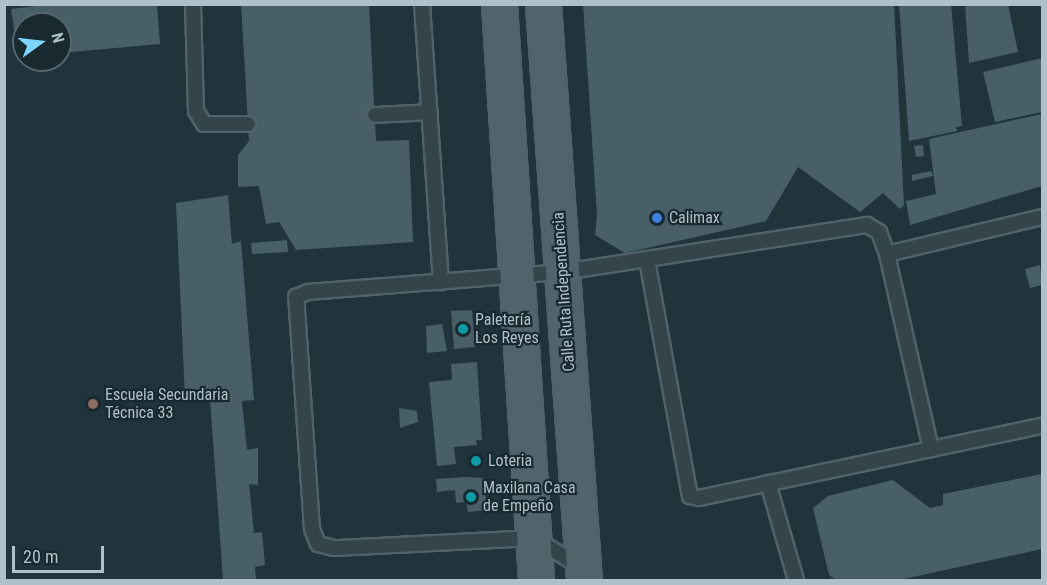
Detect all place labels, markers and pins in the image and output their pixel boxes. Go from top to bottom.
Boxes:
place label: Calimax [669,208,720,228]
marker: Calimax [650,211,664,225]
place label: Paletería Los Reyes [475,310,539,348]
marker: Paletería Los Reyes [456,322,470,336]
place label: Escuela Secundaria Técnica 33 [105,385,228,423]
marker: Escuela Secundaria Técnica 33 [86,397,100,411]
place label: Loteria [488,451,532,471]
marker: Loteria [469,454,483,468]
place label: Maxilana Casa de Empeño [483,478,576,516]
marker: Maxilana Casa de Empeño [464,490,478,504]

